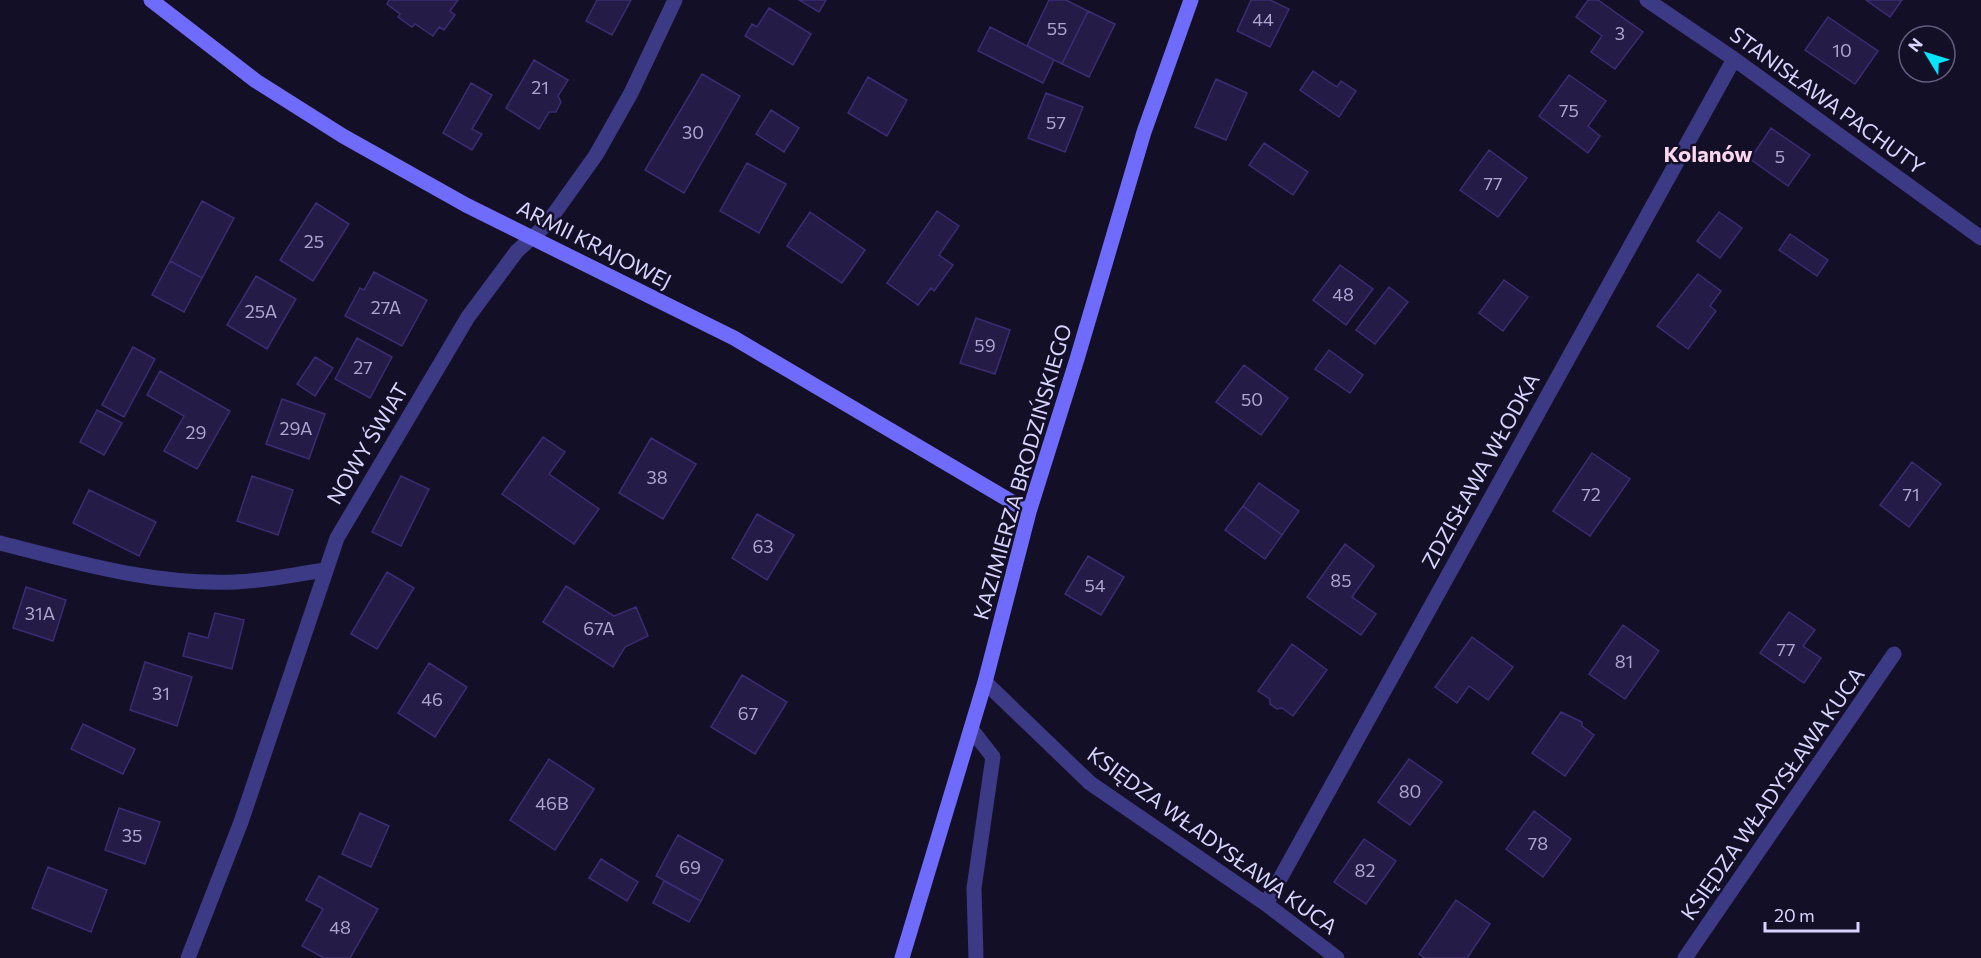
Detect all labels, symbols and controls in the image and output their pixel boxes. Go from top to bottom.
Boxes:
house number: 44 [1252,8,1274,30]
house number: 55 [1047,17,1067,39]
house number: 3 [1615,22,1625,44]
street label: STANISŁAWA PACHUTY [1725,22,1929,180]
north arrow [1897,24,1957,84]
house number: 10 [1832,39,1852,61]
house number: 21 [531,76,549,98]
house number: 75 [1559,99,1579,121]
house number: 57 [1046,111,1066,133]
house number: 30 [682,121,704,143]
district label: Kolanów [1664,140,1752,167]
house number: 5 [1775,145,1785,167]
house number: 77 [1483,172,1503,194]
street label: ARMII KRAJOWEJ [513,194,676,293]
house number: 25 [304,230,324,252]
house number: 48 [1332,283,1354,305]
house number: 27A [371,296,401,318]
house number: 25A [245,300,277,322]
street label: KAZIMIERZA BRODZIŃSKIEGO [967,321,1076,622]
house number: 59 [974,334,996,356]
house number: 27 [353,356,373,378]
street label: ZDZISŁAWA WŁODKA [1416,368,1544,572]
street label: NOWY ŚWIAT [321,378,413,508]
house number: 50 [1241,388,1263,410]
house number: 29A [280,417,312,439]
house number: 29 [186,421,206,443]
house number: 38 [646,466,668,488]
house number: 72 [1581,483,1601,505]
house number: 71 [1902,483,1920,505]
house number: 63 [752,535,774,557]
house number: 85 [1330,569,1352,591]
house number: 54 [1084,574,1106,596]
house number: 31A [25,602,55,624]
house number: 67A [583,617,615,639]
house number: 77 [1776,638,1796,660]
house number: 81 [1615,650,1633,672]
street label: KSIĘDZA WŁADYSŁAWA KUCA [1675,662,1869,924]
house number: 31 [152,682,170,704]
house number: 46 [421,688,443,710]
house number: 67 [738,702,758,724]
street label: KSIĘDZA WŁADYSŁAWA KUCA [1083,741,1343,939]
house number: 80 [1399,780,1421,802]
house number: 46B [535,792,569,814]
house number: 35 [122,824,142,846]
house number: 78 [1528,832,1548,854]
house number: 69 [679,856,701,878]
house number: 82 [1355,859,1375,881]
scale bar [1765,895,1858,933]
text: 20 m [1774,904,1815,926]
house number: 48 [329,916,351,938]

